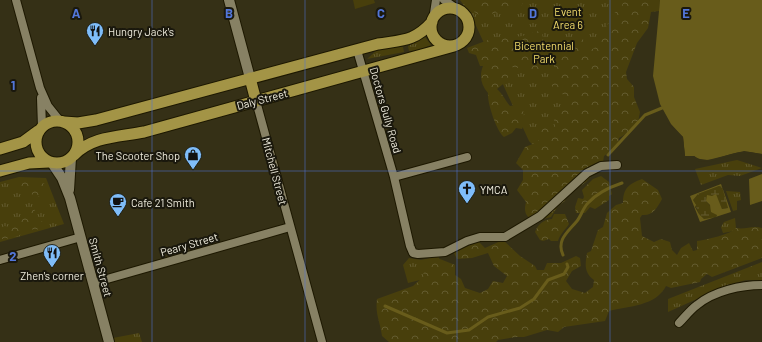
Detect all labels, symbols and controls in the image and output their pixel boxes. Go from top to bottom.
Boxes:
text: A [72,5,81,21]
text: B [225,5,233,21]
text: C [377,5,385,21]
text: D [529,5,537,21]
park label: Event Area 6 [553,5,583,31]
text: E [682,5,690,21]
restaurant icon: Hungry Jack's [85,21,105,46]
place label: Hungry Jack's [108,25,174,38]
park label: Bicentennial Park [514,39,574,65]
street label: Doctors Gully Road [367,65,405,155]
text: 1 [11,77,15,93]
street label: Daly Street [235,86,289,112]
street label: Mitchell Street [260,136,290,206]
shop icon: The Scooter Shop [183,145,203,170]
place label: The Scooter Shop [96,149,180,162]
church icon: YMCA [457,179,477,204]
place label: YMCA [480,183,508,196]
cafe icon: Cafe 21 Smith [108,192,128,217]
place label: Cafe 21 Smith [131,196,195,209]
street label: Peary Street [159,230,219,258]
street label: Smith Street [87,236,115,298]
restaurant icon: Zhen's corner [42,243,62,268]
text: 2 [9,248,17,264]
place label: Zhen's corner [20,269,84,282]

